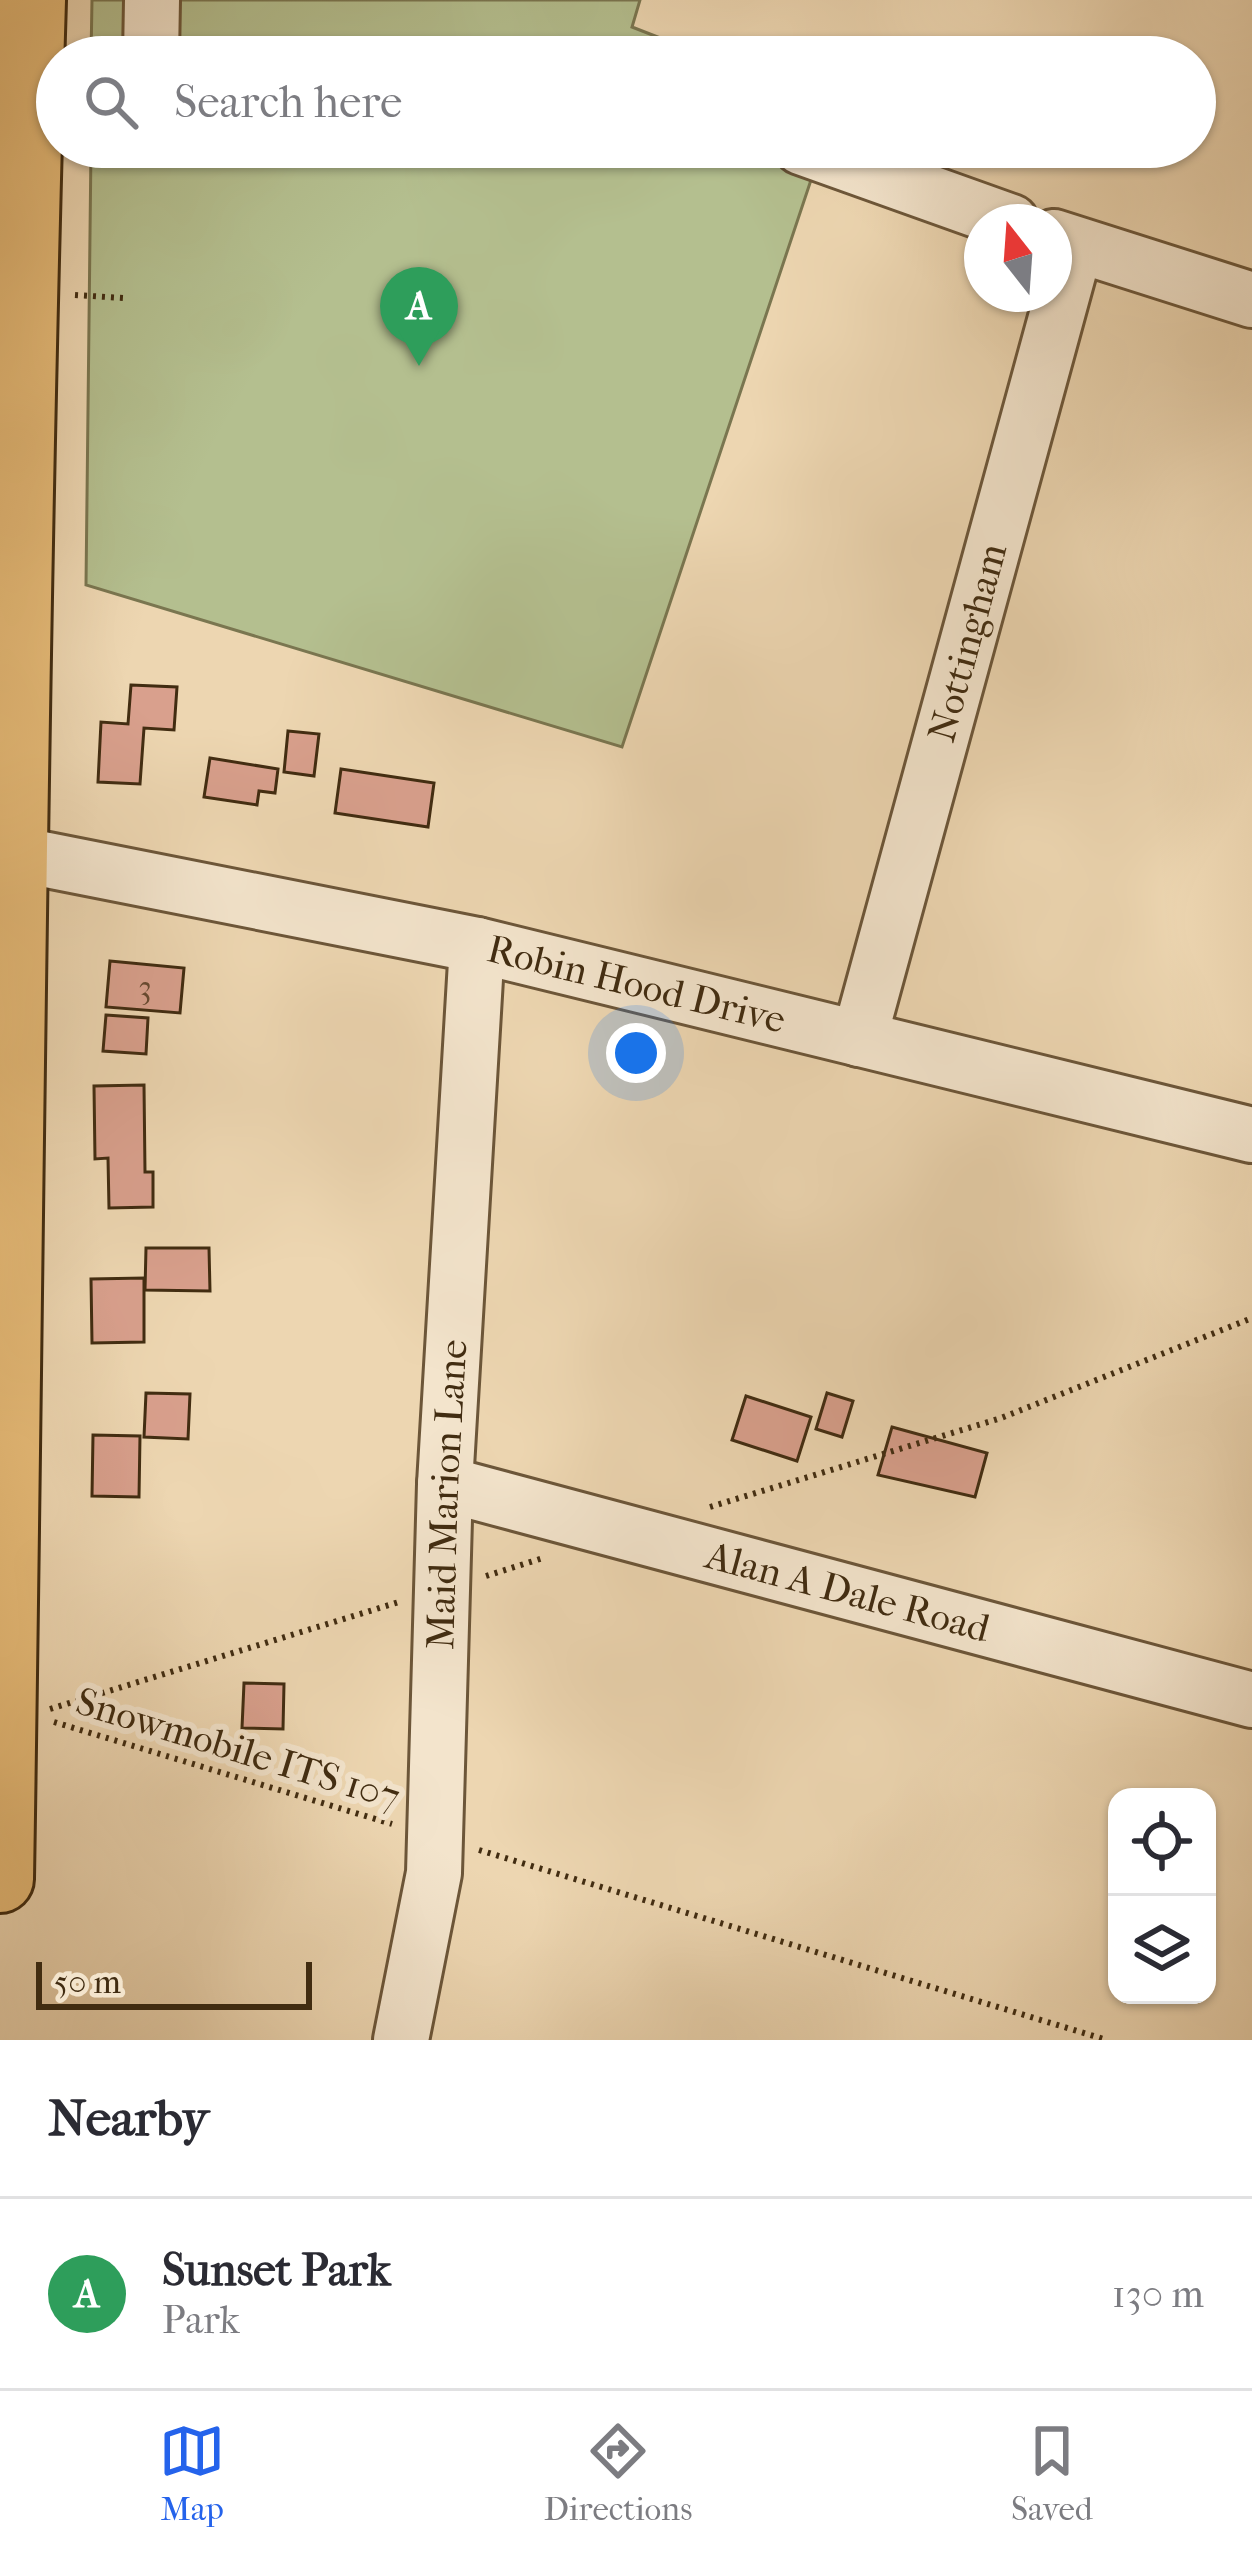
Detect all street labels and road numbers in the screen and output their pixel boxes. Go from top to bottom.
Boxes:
street label: Nottingham [918,538,1017,747]
street label: Robin Hood Drive [483,925,790,1043]
street label: Maid Marion Lane [417,1338,477,1650]
street label: Alan A Dale Road [699,1531,995,1652]
street label: Snowmobile ITS 107 [71,1678,405,1820]

